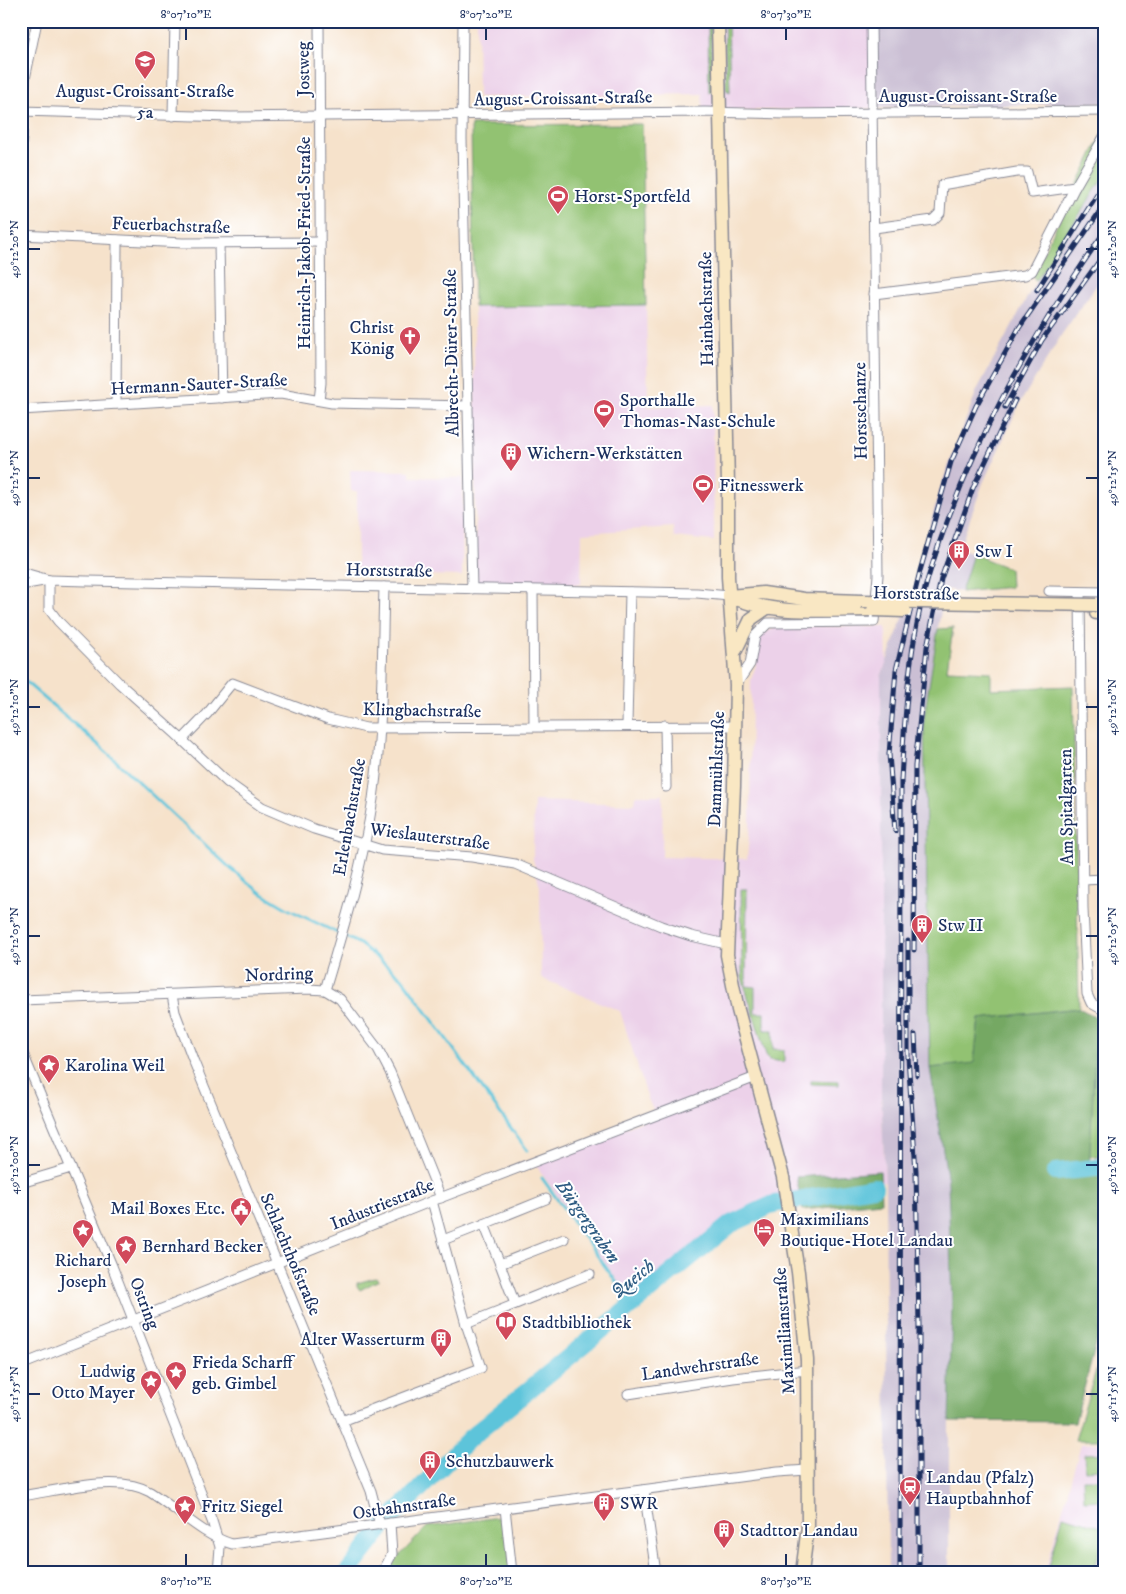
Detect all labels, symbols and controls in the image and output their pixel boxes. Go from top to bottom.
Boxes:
text: 8°07'10"E [161,7,212,22]
text: 8°07'20"E [460,7,513,22]
text: 8°07'30"E [760,7,812,22]
street label: Jostweg [293,41,316,99]
school or university icon: August-Croissant-Straße 5a [133,49,157,80]
place label: August-Croissant-Straße 5a [56,81,234,124]
street label: August-Croissant-Straße [474,86,652,112]
street label: August-Croissant-Straße [879,86,1057,108]
street label: Heinrich-Jakob-Fried-Straße [294,137,316,350]
sports icon: Horst-Sportfeld [546,184,570,215]
place label: Horst-Sportfeld [574,186,690,208]
street label: Feuerbachstraße [111,213,231,239]
text: 49°12'20"N [7,220,22,278]
text: 49°12'20"N [1105,220,1120,278]
street label: Hainbachstraße [695,252,719,366]
street label: Albrecht-Dürer-Straße [440,269,464,437]
place label: Christ König [349,317,394,360]
church icon: Christ König [398,325,422,356]
street label: Horstschanze [849,362,873,460]
street label: Hermann-Sauter-Straße [110,369,288,401]
place label: Sporthalle Thomas-Nast-Schule [620,390,775,433]
sports icon: Sporthalle Thomas-Nast-Schule [592,398,616,429]
building icon: Wichern-Werkstätten [499,441,523,472]
place label: Wichern-Werkstätten [526,443,683,465]
text: 49°12'15"N [7,450,22,506]
text: 49°12'15"N [1105,450,1120,506]
sports icon: Fitnesswerk [691,473,715,504]
place label: Fitnesswerk [719,475,804,497]
building icon: Stw I [947,539,971,570]
place label: Stw I [975,541,1013,563]
street label: Horststraße [346,559,432,583]
street label: Horststraße [873,582,959,606]
text: 49°12'10"N [7,678,22,735]
text: 49°12'10"N [1105,678,1120,735]
street label: Klingbachstraße [363,699,481,723]
street label: Dammühlstraße [704,711,730,827]
street label: Am Spitalgarten [1055,748,1079,865]
street label: Erlenbachstraße [329,757,371,878]
street label: Wieslauterstraße [368,819,491,855]
text: 49°12'05"N [7,907,22,965]
text: 49°12'05"N [1105,907,1120,965]
building icon: Stw II [910,913,934,944]
place label: Stw II [938,915,983,937]
street label: Nordring [245,963,314,987]
place icon: Karolina Weil [37,1053,61,1084]
place label: Karolina Weil [65,1055,165,1077]
text: 49°12'00"N [7,1135,22,1194]
text: 49°12'00"N [1105,1135,1120,1194]
street label: Industriestraße [328,1174,437,1236]
water label: Bürgergraben [550,1175,625,1268]
street label: Schlachthofstraße [254,1190,326,1319]
public building icon: Mail Boxes Etc. [229,1196,253,1227]
place label: Mail Boxes Etc. [110,1198,225,1220]
place label: Maximilians Boutique-Hotel Landau [780,1209,953,1252]
hotel icon: Maximilians Boutique-Hotel Landau [752,1217,776,1248]
place icon: Richard Joseph [71,1218,95,1249]
place icon: Bernhard Becker [114,1234,138,1265]
place label: Bernhard Becker [142,1236,263,1258]
place label: Richard Joseph [54,1250,112,1293]
water label: Queich [607,1254,660,1304]
street label: Maximilianstraße [770,1267,800,1395]
street label: Ostring [124,1274,164,1333]
library icon: Stadtbibliothek [494,1310,518,1341]
place label: Stadtbibliothek [522,1312,631,1334]
building icon: Alter Wasserturm [429,1327,453,1358]
place label: Alter Wasserturm [301,1329,425,1351]
street label: Landwehrstraße [640,1348,760,1386]
place label: Frieda Scharff geb. Gimbel [192,1352,295,1395]
place icon: Frieda Scharff geb. Gimbel [164,1360,188,1391]
place label: Ludwig Otto Mayer [51,1361,135,1404]
text: 49°11'55"N [7,1366,22,1422]
text: 49°11'55"N [1105,1366,1120,1422]
place icon: Ludwig Otto Mayer [139,1369,163,1400]
building icon: Schutzbauwerk [418,1449,442,1480]
place label: Schutzbauwerk [446,1451,554,1473]
place label: Landau (Pfalz) Hauptbahnhof [926,1467,1034,1510]
station icon: Landau (Pfalz) Hauptbahnhof [898,1475,922,1506]
street label: Ostbahnstraße [351,1489,457,1525]
building icon: SWR [592,1491,616,1522]
place label: SWR [620,1493,658,1515]
place icon: Fritz Siegel [173,1494,197,1525]
place label: Fritz Siegel [201,1496,284,1518]
building icon: Stadttor Landau [712,1518,736,1549]
place label: Stadttor Landau [740,1520,858,1542]
text: 8°07'10"E [161,1574,212,1589]
text: 8°07'20"E [460,1574,513,1589]
text: 8°07'30"E [760,1574,812,1589]

